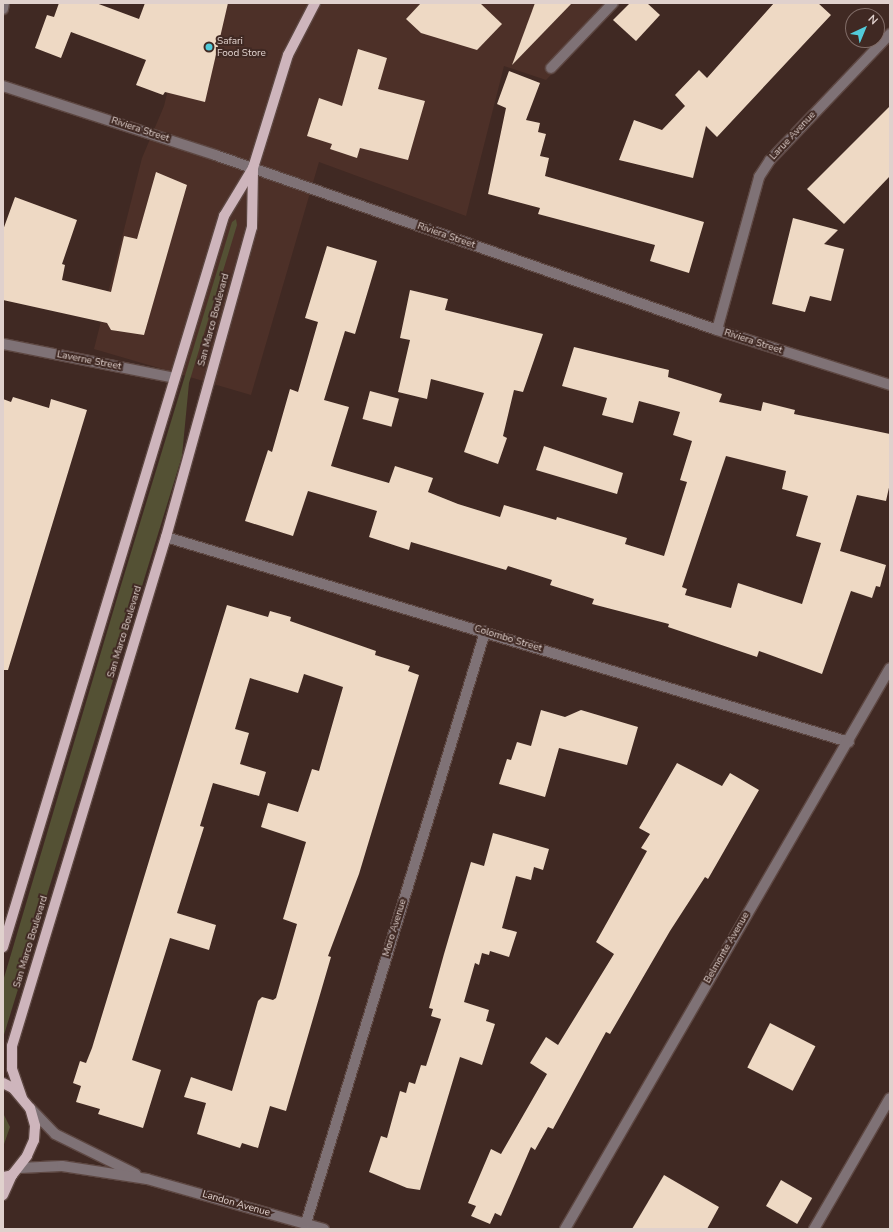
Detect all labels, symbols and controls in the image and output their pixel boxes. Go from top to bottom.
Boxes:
north arrow [845,8,885,48]
text: N [865,11,881,28]
place label: Safari Food Store [217,35,266,58]
marker: Safari Food Store [204,42,214,52]
street label: Larue Avenue [768,109,818,163]
street label: Riviera Street [109,115,171,145]
street label: Riviera Street [415,220,477,252]
street label: San Marco Boulevard [196,272,232,368]
street label: Riviera Street [722,327,784,357]
street label: Laverne Street [56,349,122,373]
street label: San Marco Boulevard [105,585,145,679]
street label: Colombo Street [473,623,543,655]
street label: San Marco Boulevard [11,895,51,989]
street label: Moro Avenue [381,898,409,958]
street label: Belmonte Avenue [702,910,752,986]
street label: Landon Avenue [201,1189,271,1219]

